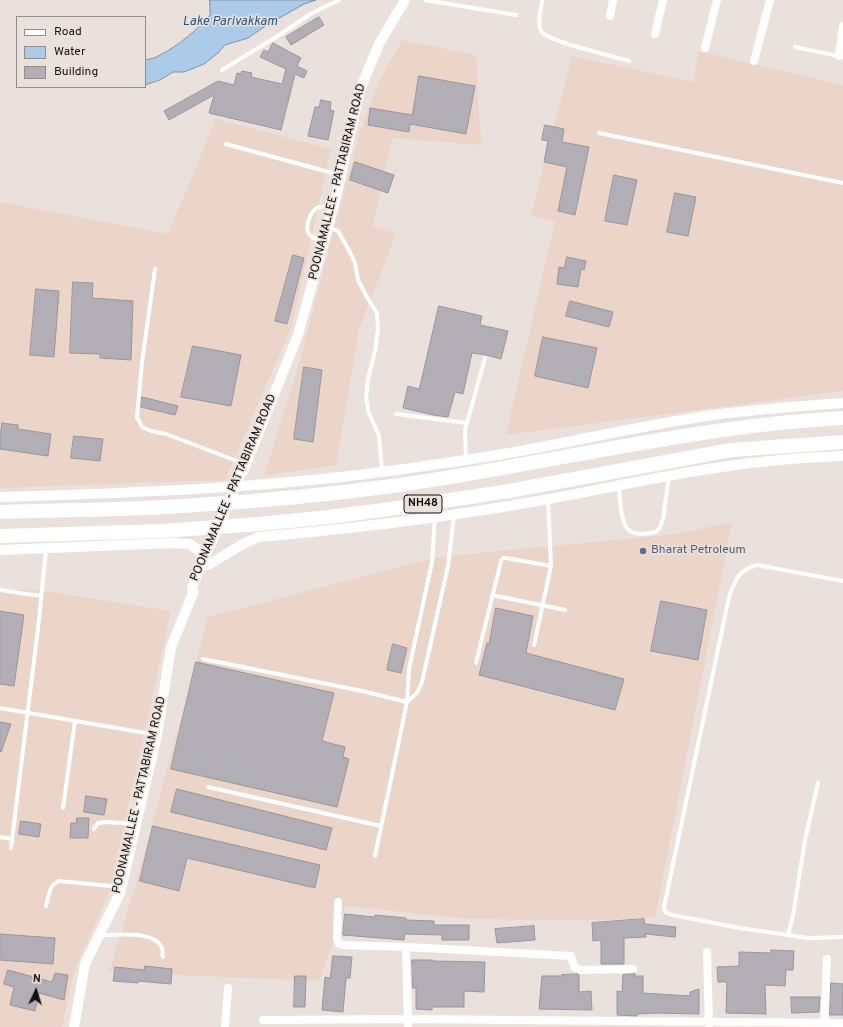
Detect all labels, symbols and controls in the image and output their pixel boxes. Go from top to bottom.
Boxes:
water label: Lake Parivakkam [183,14,277,30]
legend [16,16,146,88]
text: Road [54,24,82,40]
text: Water [54,44,86,60]
text: Building [54,64,98,80]
street label: POONAMALLEE - PATTABIRAM ROAD [307,82,369,282]
street label: POONAMALLEE - PATTABIRAM ROAD [188,392,280,584]
road number: NH48 [404,495,442,513]
place label: Bharat Petroleum [651,544,746,558]
marker: Bharat Petroleum [638,546,648,556]
street label: POONAMALLEE - PATTABIRAM ROAD [110,695,170,895]
north arrow [16,971,56,1011]
text: N [32,972,41,986]

